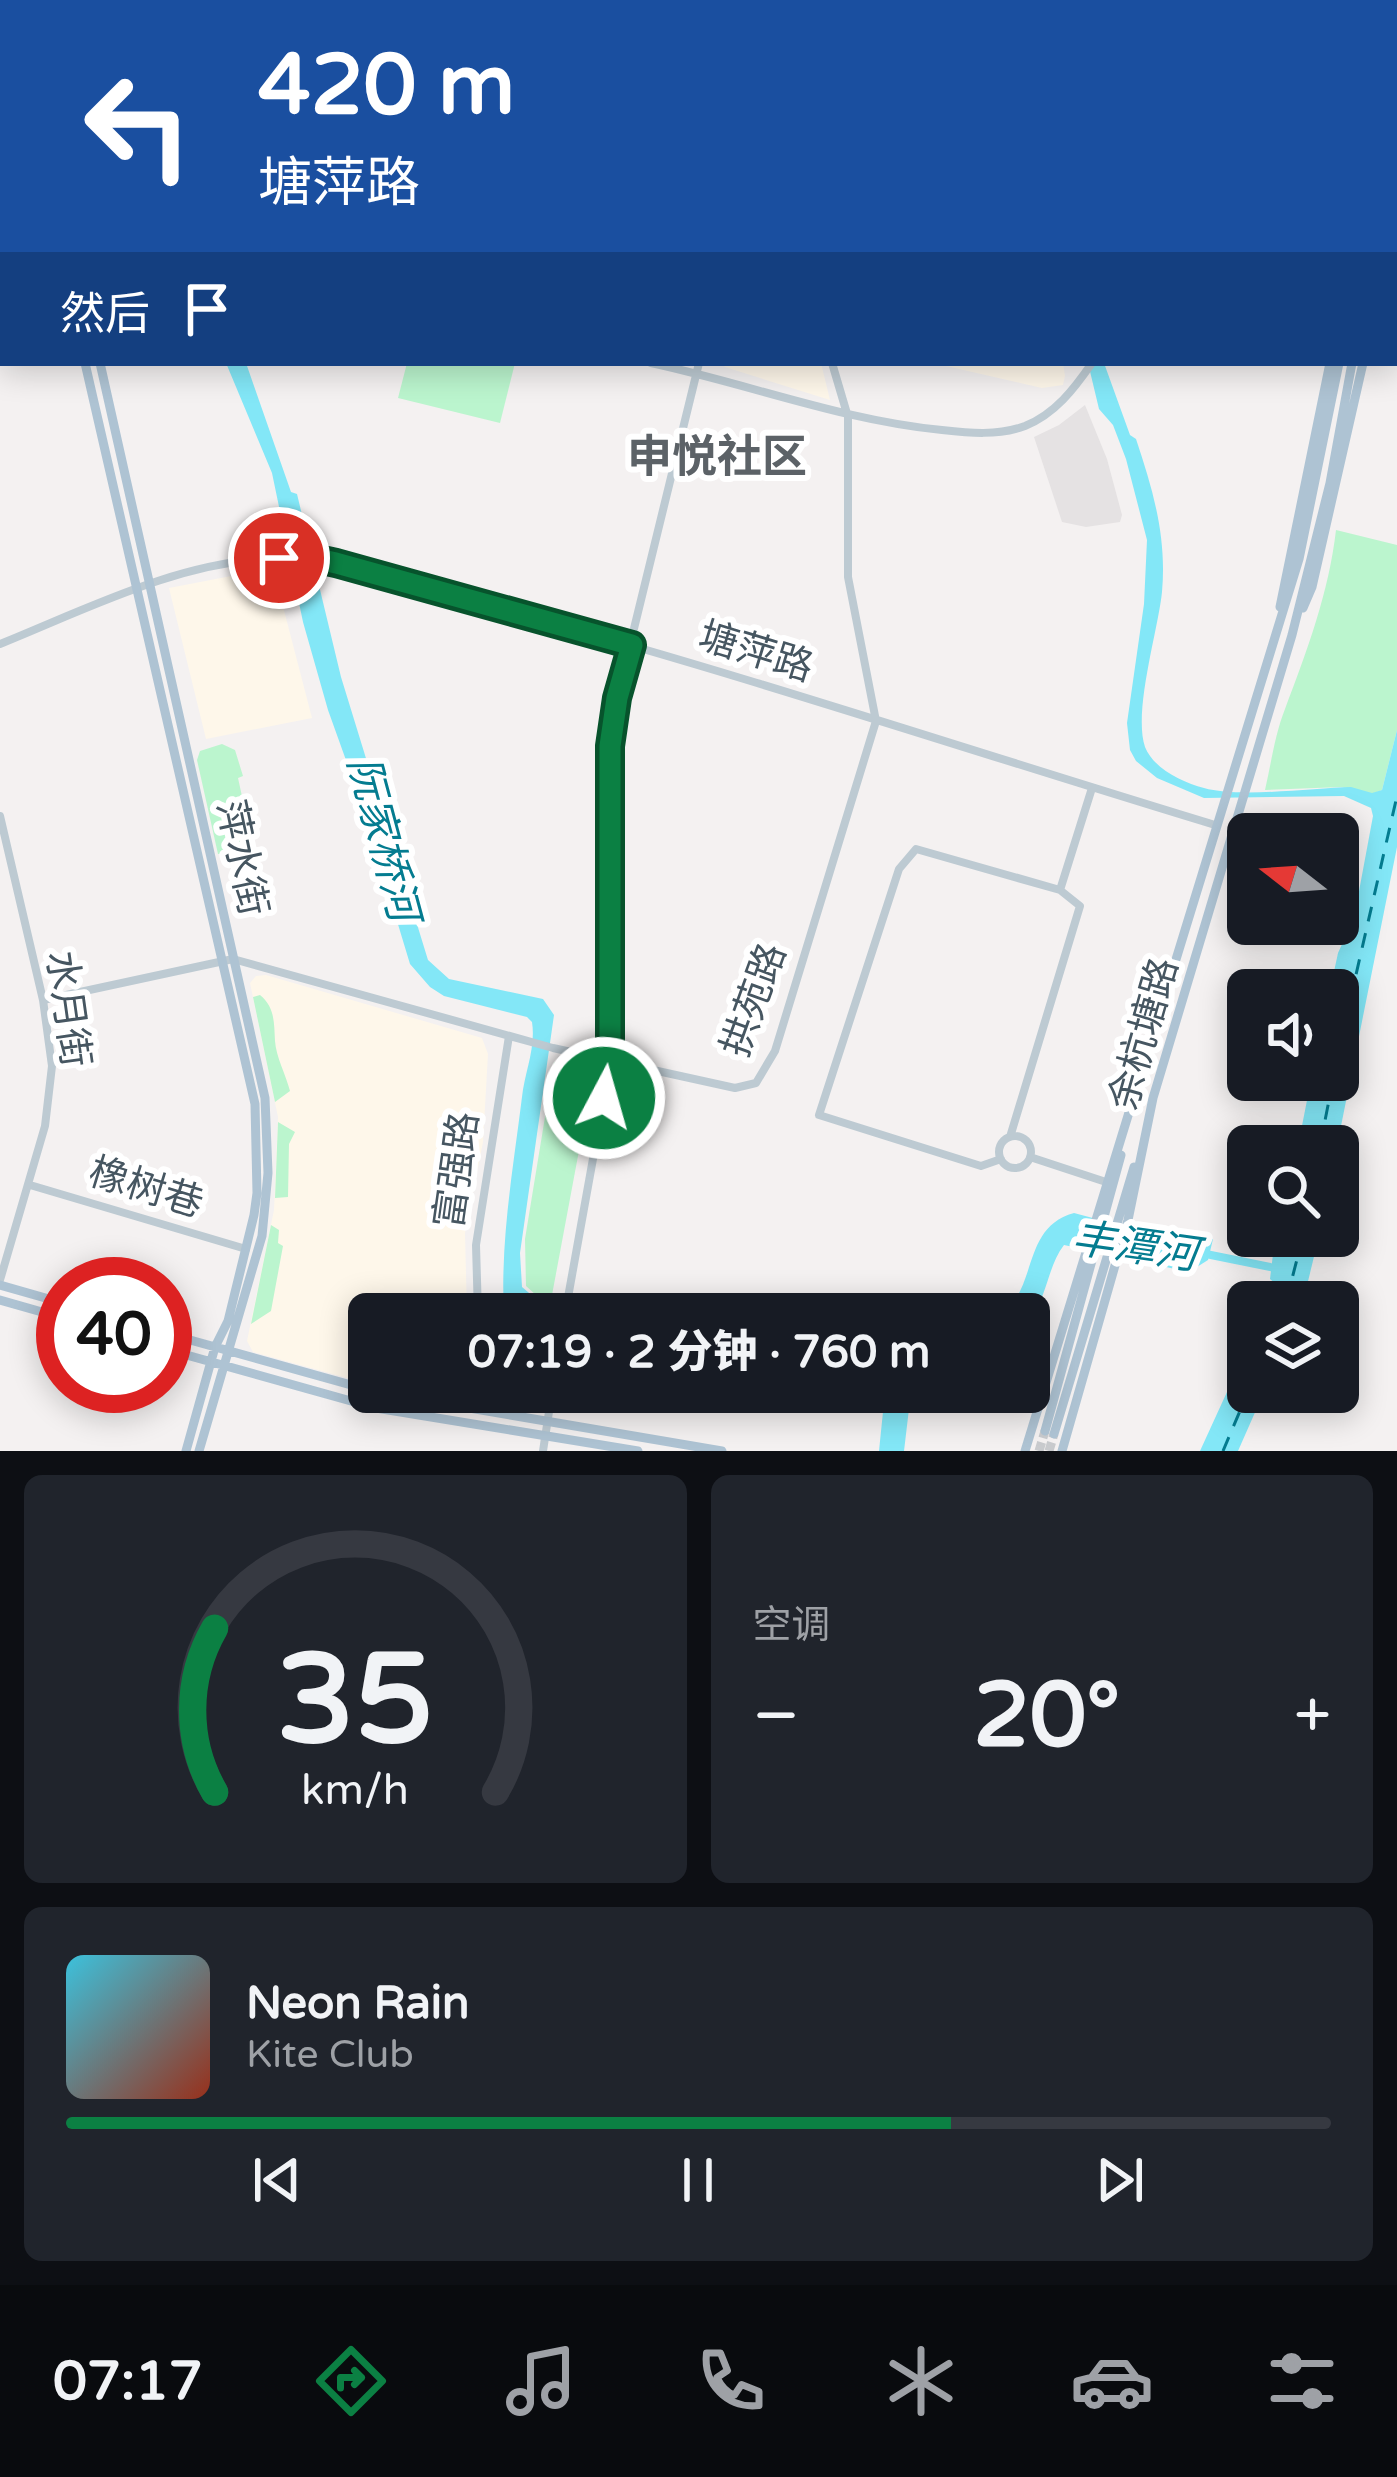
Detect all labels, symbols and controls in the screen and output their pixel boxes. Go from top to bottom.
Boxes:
text: 420 m [258,36,515,137]
icon: left [60,48,216,204]
text: 塘萍路 [258,151,420,216]
icon: arrive [174,276,240,342]
text: 然后 [60,288,150,342]
district label: 申悦社区 [627,431,807,485]
pin [228,507,330,609]
icon: arrive [246,525,312,591]
street label: 塘萍路 [693,612,819,692]
water label: 阮家桥河 [337,751,431,933]
street label: 萍水街 [207,796,277,920]
north arrow [1227,813,1359,945]
map controls [1227,813,1359,1413]
street label: 拱苑路 [712,937,796,1063]
street label: 水月街 [37,948,99,1070]
street label: 余杭塘路 [1100,953,1188,1115]
button: sound [1227,969,1359,1101]
position arrow [541,1035,667,1161]
street label: 富强路 [426,1109,488,1231]
button: search [1227,1125,1359,1257]
street label: 橡树巷 [83,1148,209,1228]
water label: 丰潭河 [1069,1213,1208,1282]
speed limit sign: 40 [36,1257,192,1413]
button: layers [1227,1281,1359,1413]
text: 07:19 · 2 分钟 · 760 m [468,1326,930,1380]
text: 空调 [753,1602,831,1649]
text: 35 [277,1626,434,1777]
text: 20° [973,1662,1120,1771]
text: − [753,1676,800,1756]
text: + [1294,1676,1331,1756]
text: km/h [301,1765,409,1816]
text: Neon Rain [246,1977,469,2031]
text: Kite Club [246,2031,414,2078]
icon: previous [244,2147,310,2213]
icon: pause [665,2147,731,2213]
icon: next [1087,2147,1153,2213]
icon: directions [309,2339,393,2423]
icon: music [499,2339,583,2423]
icon: phone [689,2339,773,2423]
icon: climate [879,2339,963,2423]
icon: car [1070,2339,1154,2423]
icon: filters [1260,2339,1344,2423]
text: 07:17 [53,2349,203,2414]

